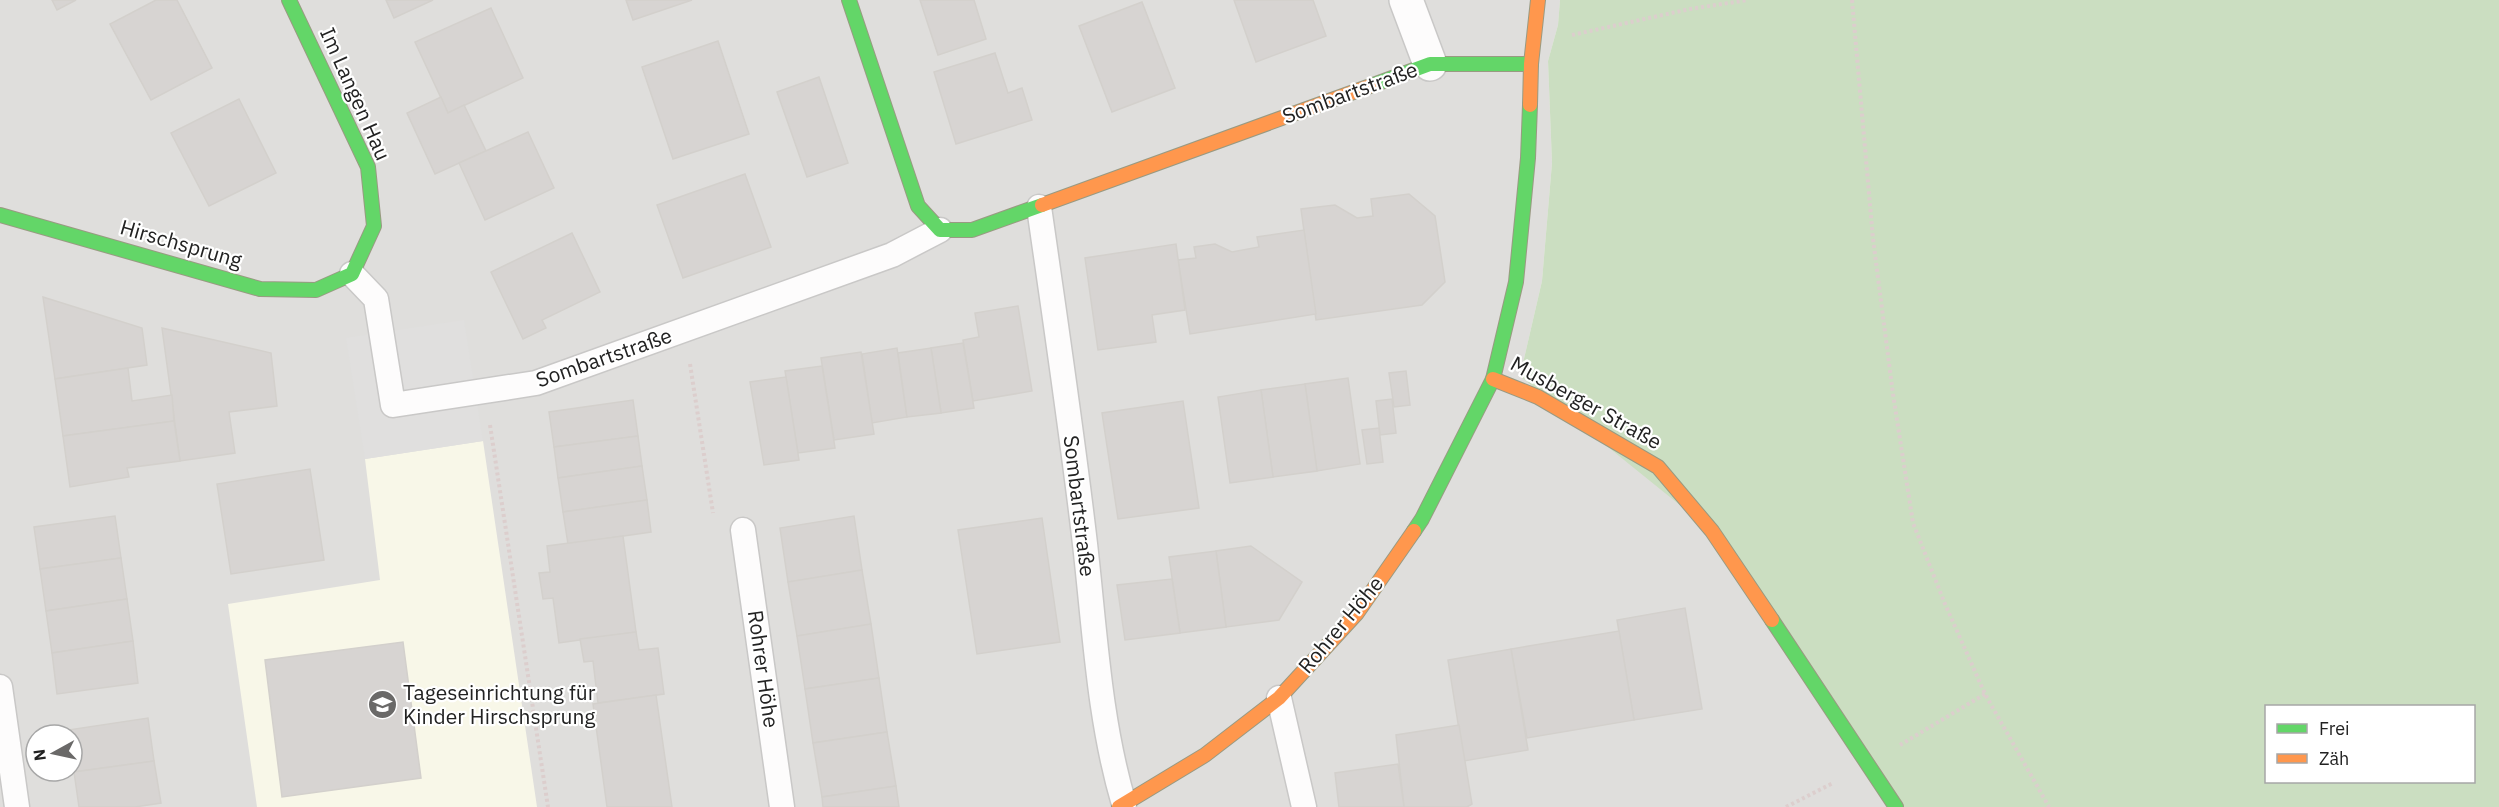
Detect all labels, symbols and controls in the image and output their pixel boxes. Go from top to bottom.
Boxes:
street label: Im Langen Hau [314,23,398,164]
street label: Sombartstraße [1278,55,1421,130]
street label: Hirschsprung [117,212,245,274]
street label: Sombartstraße [532,321,675,393]
street label: Musberger Straße [1506,349,1667,455]
street label: Sombartstraße [1057,434,1103,578]
street label: Rohrer Höhe [1291,570,1389,679]
street label: Rohrer Höhe [742,608,786,730]
place label: Tageseinrichtung für Kinder Hirschsprung [403,678,596,730]
school or university icon: Tageseinrichtung für Kinder Hirschsprung [366,689,398,721]
legend [2265,705,2475,783]
text: Frei [2319,717,2350,740]
north arrow [24,723,84,783]
text: Zäh [2319,747,2349,770]
text: N [28,748,50,762]

